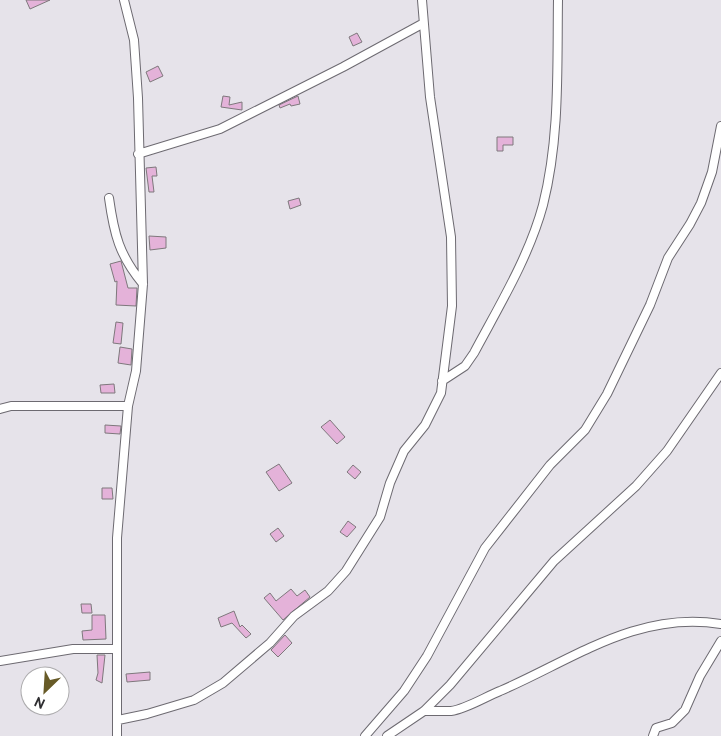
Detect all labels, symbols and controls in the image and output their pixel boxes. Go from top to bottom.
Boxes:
north arrow [20,666,70,716]
text: N [32,692,48,711]

